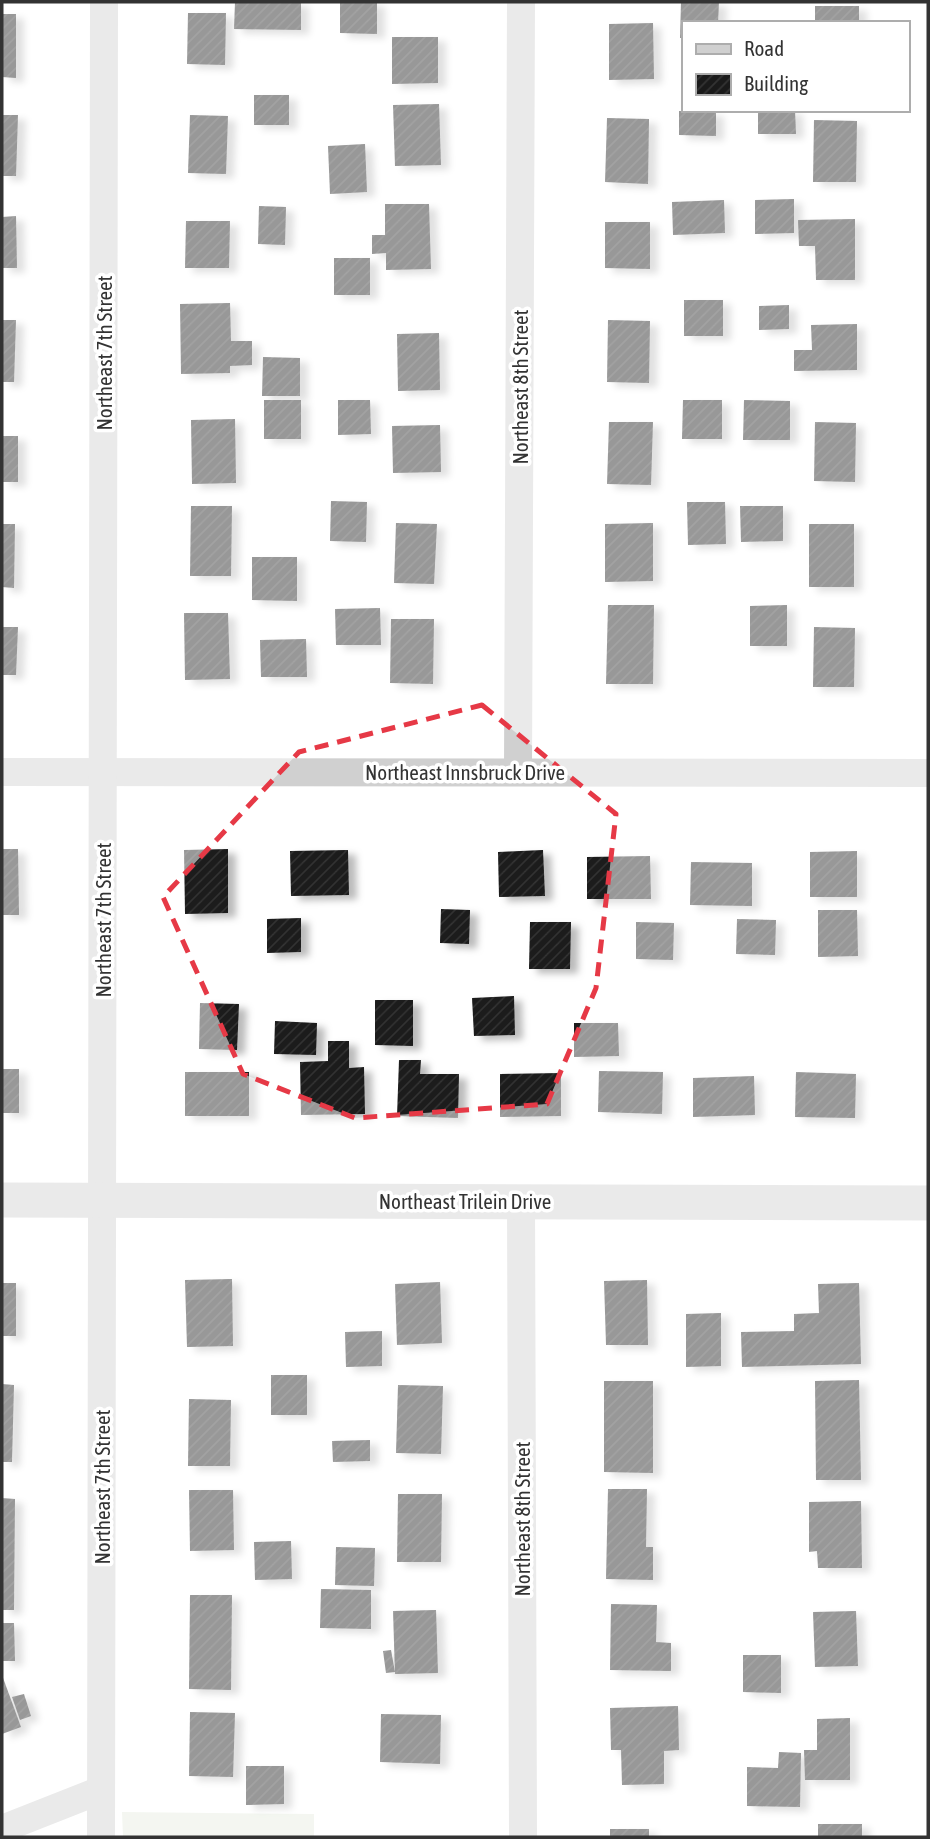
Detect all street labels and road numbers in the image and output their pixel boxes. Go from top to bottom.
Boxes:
street label: Northeast 7th Street [92,275,116,431]
street label: Northeast 8th Street [508,309,532,465]
street label: Northeast Innsbruck Drive [365,760,565,784]
street label: Northeast 7th Street [91,842,115,998]
street label: Northeast Trilein Drive [379,1189,551,1213]
street label: Northeast 7th Street [90,1409,114,1565]
street label: Northeast 8th Street [510,1441,534,1597]

